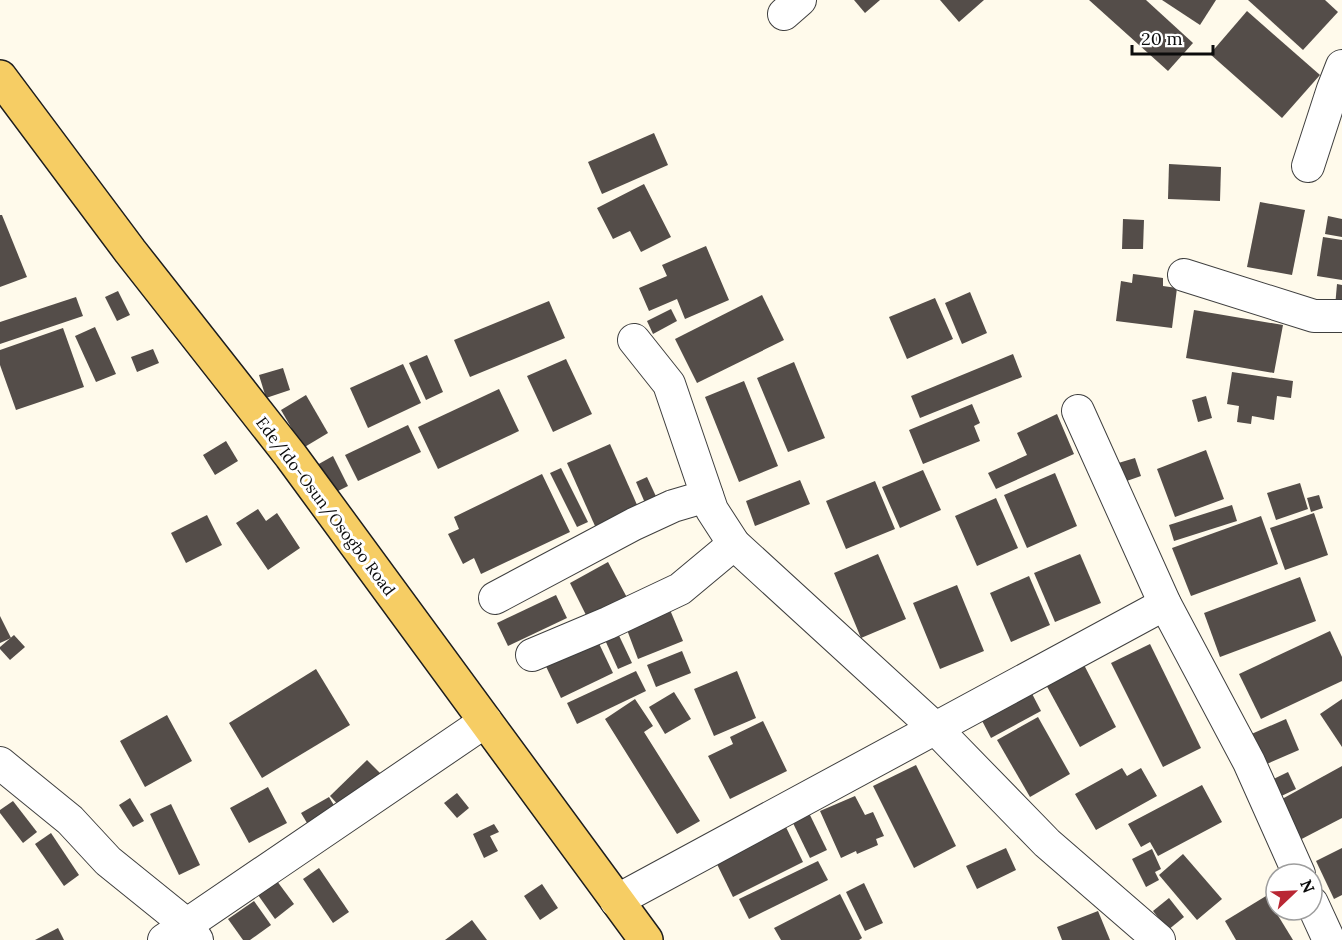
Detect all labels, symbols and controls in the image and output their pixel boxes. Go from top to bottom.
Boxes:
scale bar [1132,18,1213,56]
text: 20 m [1141,27,1183,50]
street label: Ede/Ido-Osun/Osogbo Road [251,413,400,600]
north arrow [1264,862,1324,922]
text: N [1296,877,1319,896]

